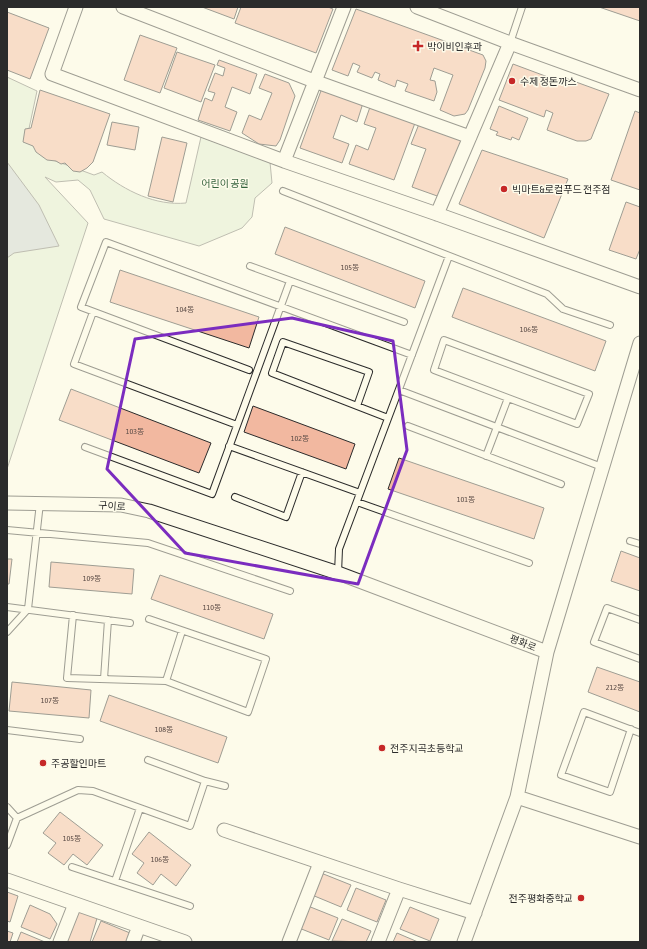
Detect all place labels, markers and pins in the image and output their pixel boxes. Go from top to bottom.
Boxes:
marker: 박이비인후과 [412,40,424,52]
place label: 박이비인후과 [427,41,482,52]
marker: 수제 정돈까스 [507,76,517,86]
place label: 수제 정돈까스 [520,76,577,87]
marker: 빅마트&로컬푸드 전주점 [499,184,509,194]
place label: 빅마트&로컬푸드 전주점 [512,184,611,195]
marker: 전주지곡초등학교 [377,743,387,753]
place label: 전주지곡초등학교 [390,743,464,754]
marker: 주공할인마트 [38,758,48,768]
place label: 주공할인마트 [51,758,106,769]
place label: 전주평화중학교 [509,893,573,904]
marker: 전주평화중학교 [576,893,586,903]

